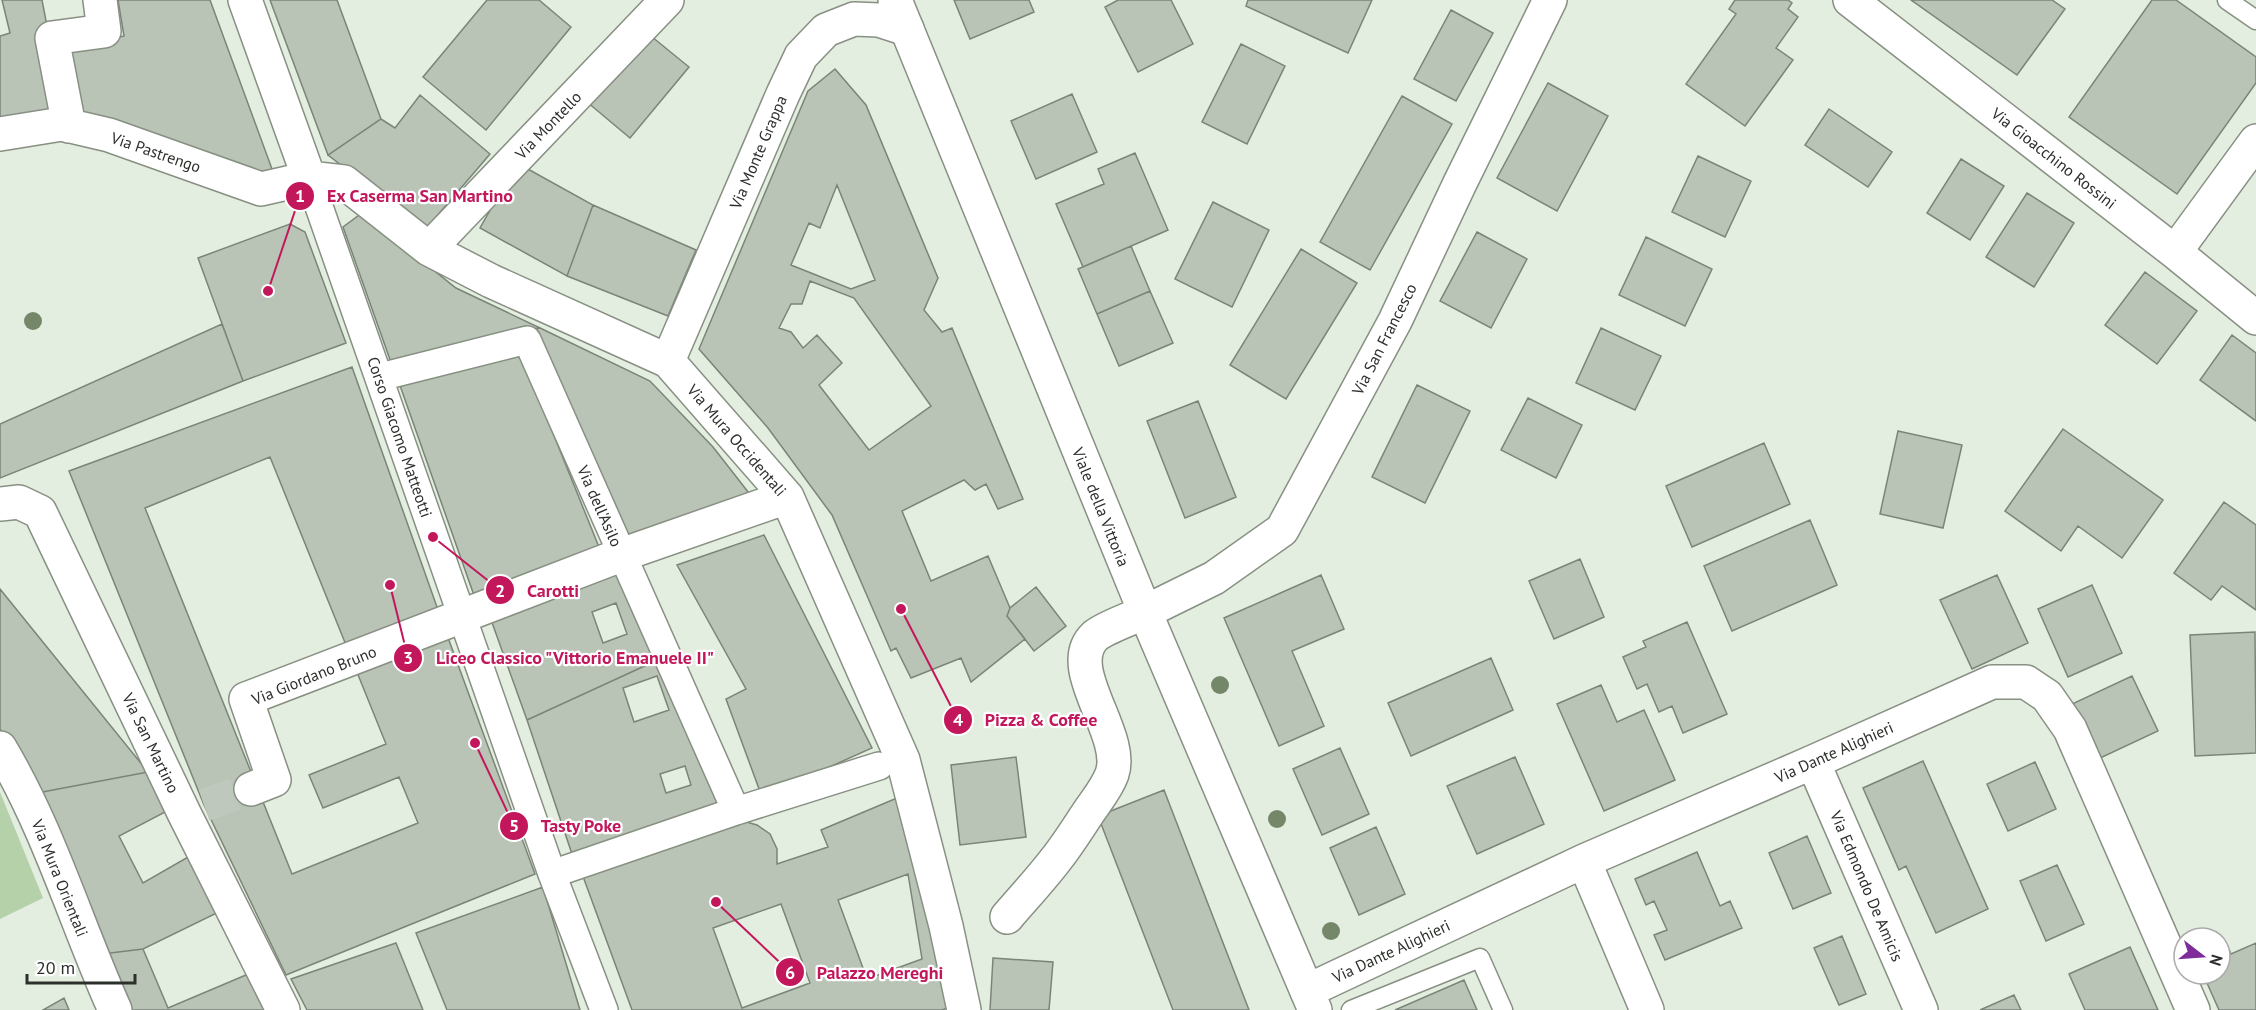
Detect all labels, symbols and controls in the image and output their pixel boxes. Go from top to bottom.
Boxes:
street label: Via Montello [510,87,585,164]
street label: Via Monte Grappa [725,92,791,213]
street label: Via Gioacchino Rossini [1987,102,2120,213]
street label: Via Pastrengo [108,127,203,177]
callout: Ex Caserma San Martino [285,178,526,214]
text: 1 [295,184,305,207]
text: Ex Caserma San Martino [327,184,513,207]
street label: Via San Francesco [1347,280,1421,399]
street label: Corso Giacomo Matteotti [363,354,437,520]
street label: Via Mura Occidentali [682,379,791,500]
street label: Viale della Vittoria [1068,444,1134,569]
street label: Via dell'Asilo [573,461,627,550]
callout: Carotti [485,572,591,608]
text: 2 [495,579,505,602]
text: Carotti [527,579,579,602]
callout: Liceo Classico "Vittorio Emanuele II" [393,640,727,676]
street label: Via Giordano Bruno [248,641,379,709]
text: 3 [403,646,413,669]
text: Liceo Classico "Vittorio Emanuele II" [436,646,714,669]
street label: Via San Martino [118,689,184,796]
callout: Pizza & Coffee [943,702,1110,738]
text: 4 [953,708,963,731]
text: Pizza & Coffee [985,708,1097,731]
street label: Via Dante Alighieri [1771,717,1896,788]
street label: Via Edmondo De Amicis [1826,807,1908,965]
callout: Tasty Poke [499,808,634,844]
text: 5 [509,814,519,837]
text: Tasty Poke [541,814,621,837]
street label: Via Mura Orientali [27,816,93,939]
street label: Via Dante Alighieri [1328,915,1453,987]
north arrow [2172,926,2232,986]
scale bar [27,947,135,985]
text: N [2205,952,2227,968]
callout: Palazzo Mereghi [775,954,956,990]
text: 20 m [36,956,75,979]
text: 6 [785,961,795,984]
text: Palazzo Mereghi [817,961,943,984]

